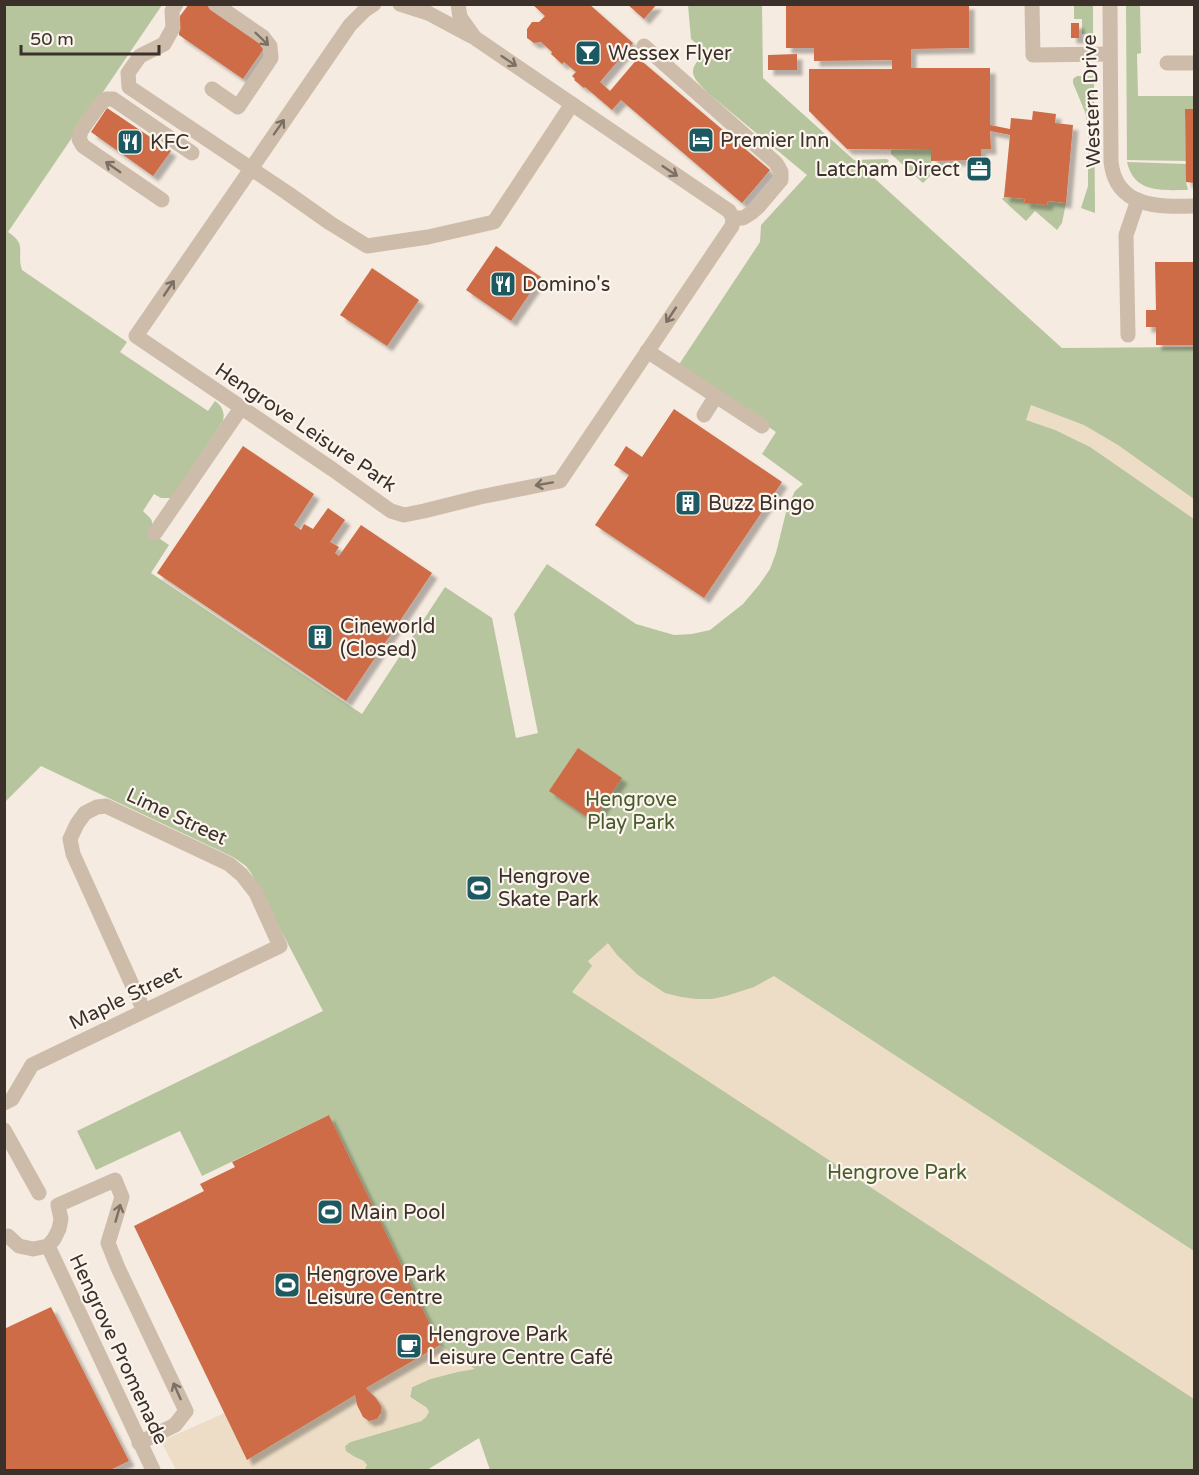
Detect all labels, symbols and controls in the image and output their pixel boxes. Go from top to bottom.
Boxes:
scale bar [21,18,159,56]
text: 50 m [30,28,74,50]
one-way arrow [255,32,270,46]
street label: Western Drive [1078,34,1106,168]
bar icon: Wessex Flyer [573,38,603,68]
place label: Wessex Flyer [608,42,732,66]
one-way arrow [500,55,516,67]
one-way arrow [273,119,285,135]
hotel icon: Premier Inn [686,125,716,155]
restaurant icon: KFC [115,127,145,157]
place label: Premier Inn [720,129,829,153]
place label: KFC [150,131,189,155]
office icon: Latcham Direct [964,154,994,184]
place label: Latcham Direct [816,158,960,182]
one-way arrow [106,161,122,173]
one-way arrow [661,165,677,177]
restaurant icon: Domino's [488,269,518,299]
place label: Domino's [522,273,610,297]
one-way arrow [163,280,175,297]
one-way arrow [665,306,677,323]
street label: Hengrove Leisure Park [210,358,401,498]
one-way arrow [535,479,555,490]
building icon: Buzz Bingo [673,488,703,518]
place label: Buzz Bingo [708,492,815,516]
place label: Cineworld (Closed) [340,615,435,662]
building icon: Cineworld (Closed) [305,622,335,652]
street label: Lime Street [122,783,231,851]
park label: Hengrove Play Park [585,788,677,835]
place label: Hengrove Skate Park [498,865,599,912]
sports icon: Hengrove Skate Park [464,873,494,903]
street label: Maple Street [65,960,186,1035]
park label: Hengrove Park [827,1161,967,1185]
sports icon: Main Pool [315,1197,345,1227]
place label: Main Pool [350,1201,445,1225]
one-way arrow [113,1204,124,1223]
street label: Hengrove Promenade [63,1250,173,1448]
place label: Hengrove Park Leisure Centre [306,1263,446,1310]
sports icon: Hengrove Park Leisure Centre [272,1270,302,1300]
place label: Hengrove Park Leisure Centre Café [428,1323,613,1370]
cafe icon: Hengrove Park Leisure Centre Café [394,1331,424,1361]
one-way arrow [171,1382,182,1401]

